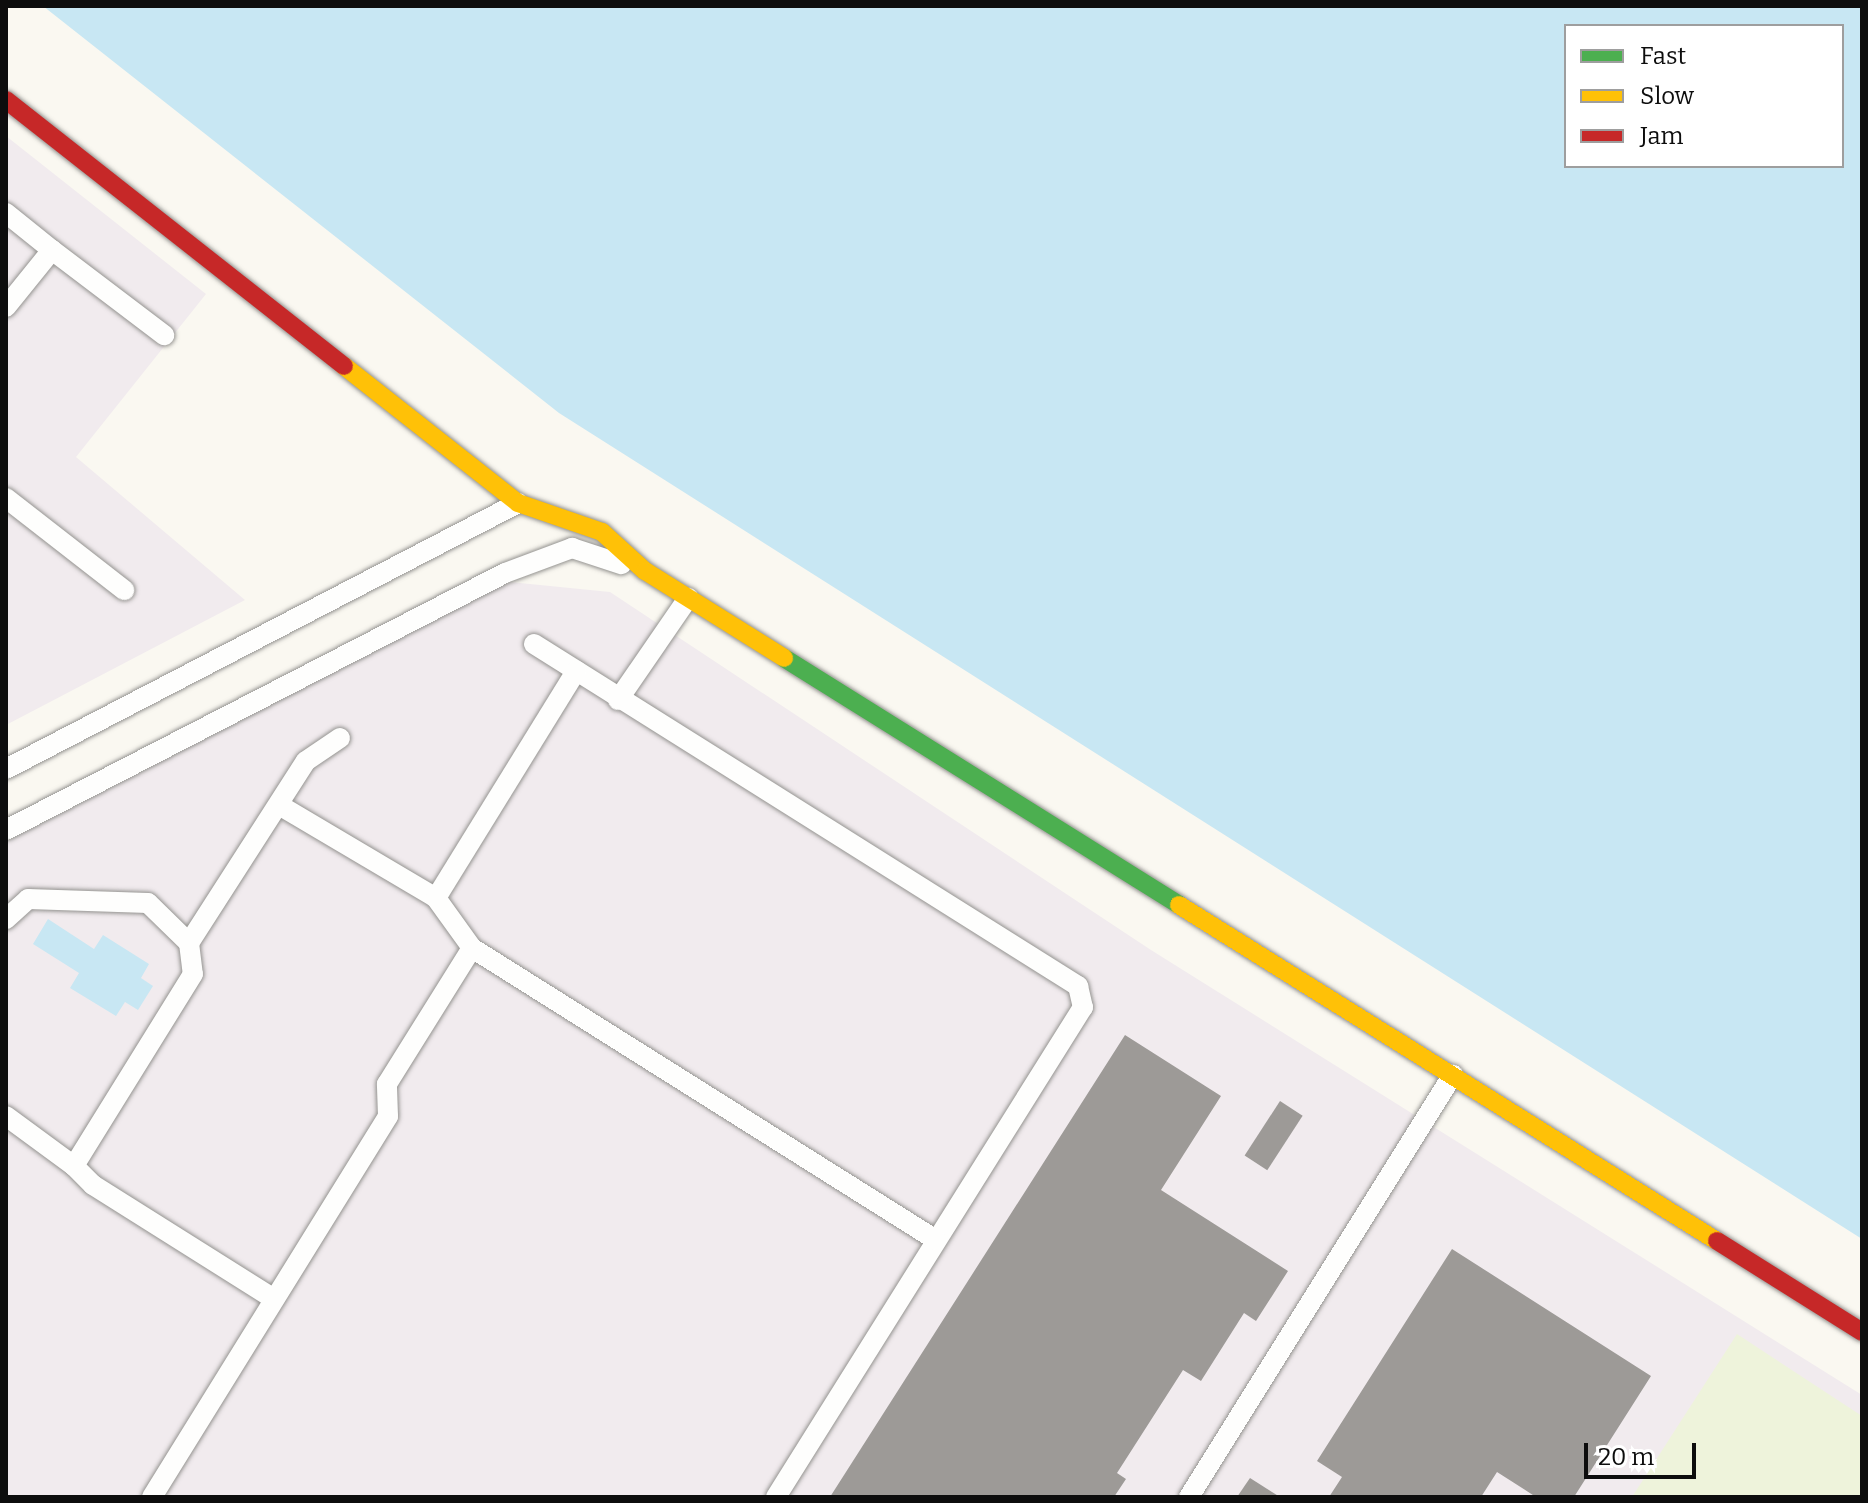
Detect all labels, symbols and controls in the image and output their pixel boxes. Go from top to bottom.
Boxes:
legend [1564,24,1844,168]
text: Fast [1640,42,1686,70]
text: Slow [1640,82,1694,110]
text: Jam [1640,122,1683,150]
scale bar [1588,1427,1700,1477]
text: 20 m [1598,1443,1654,1471]

